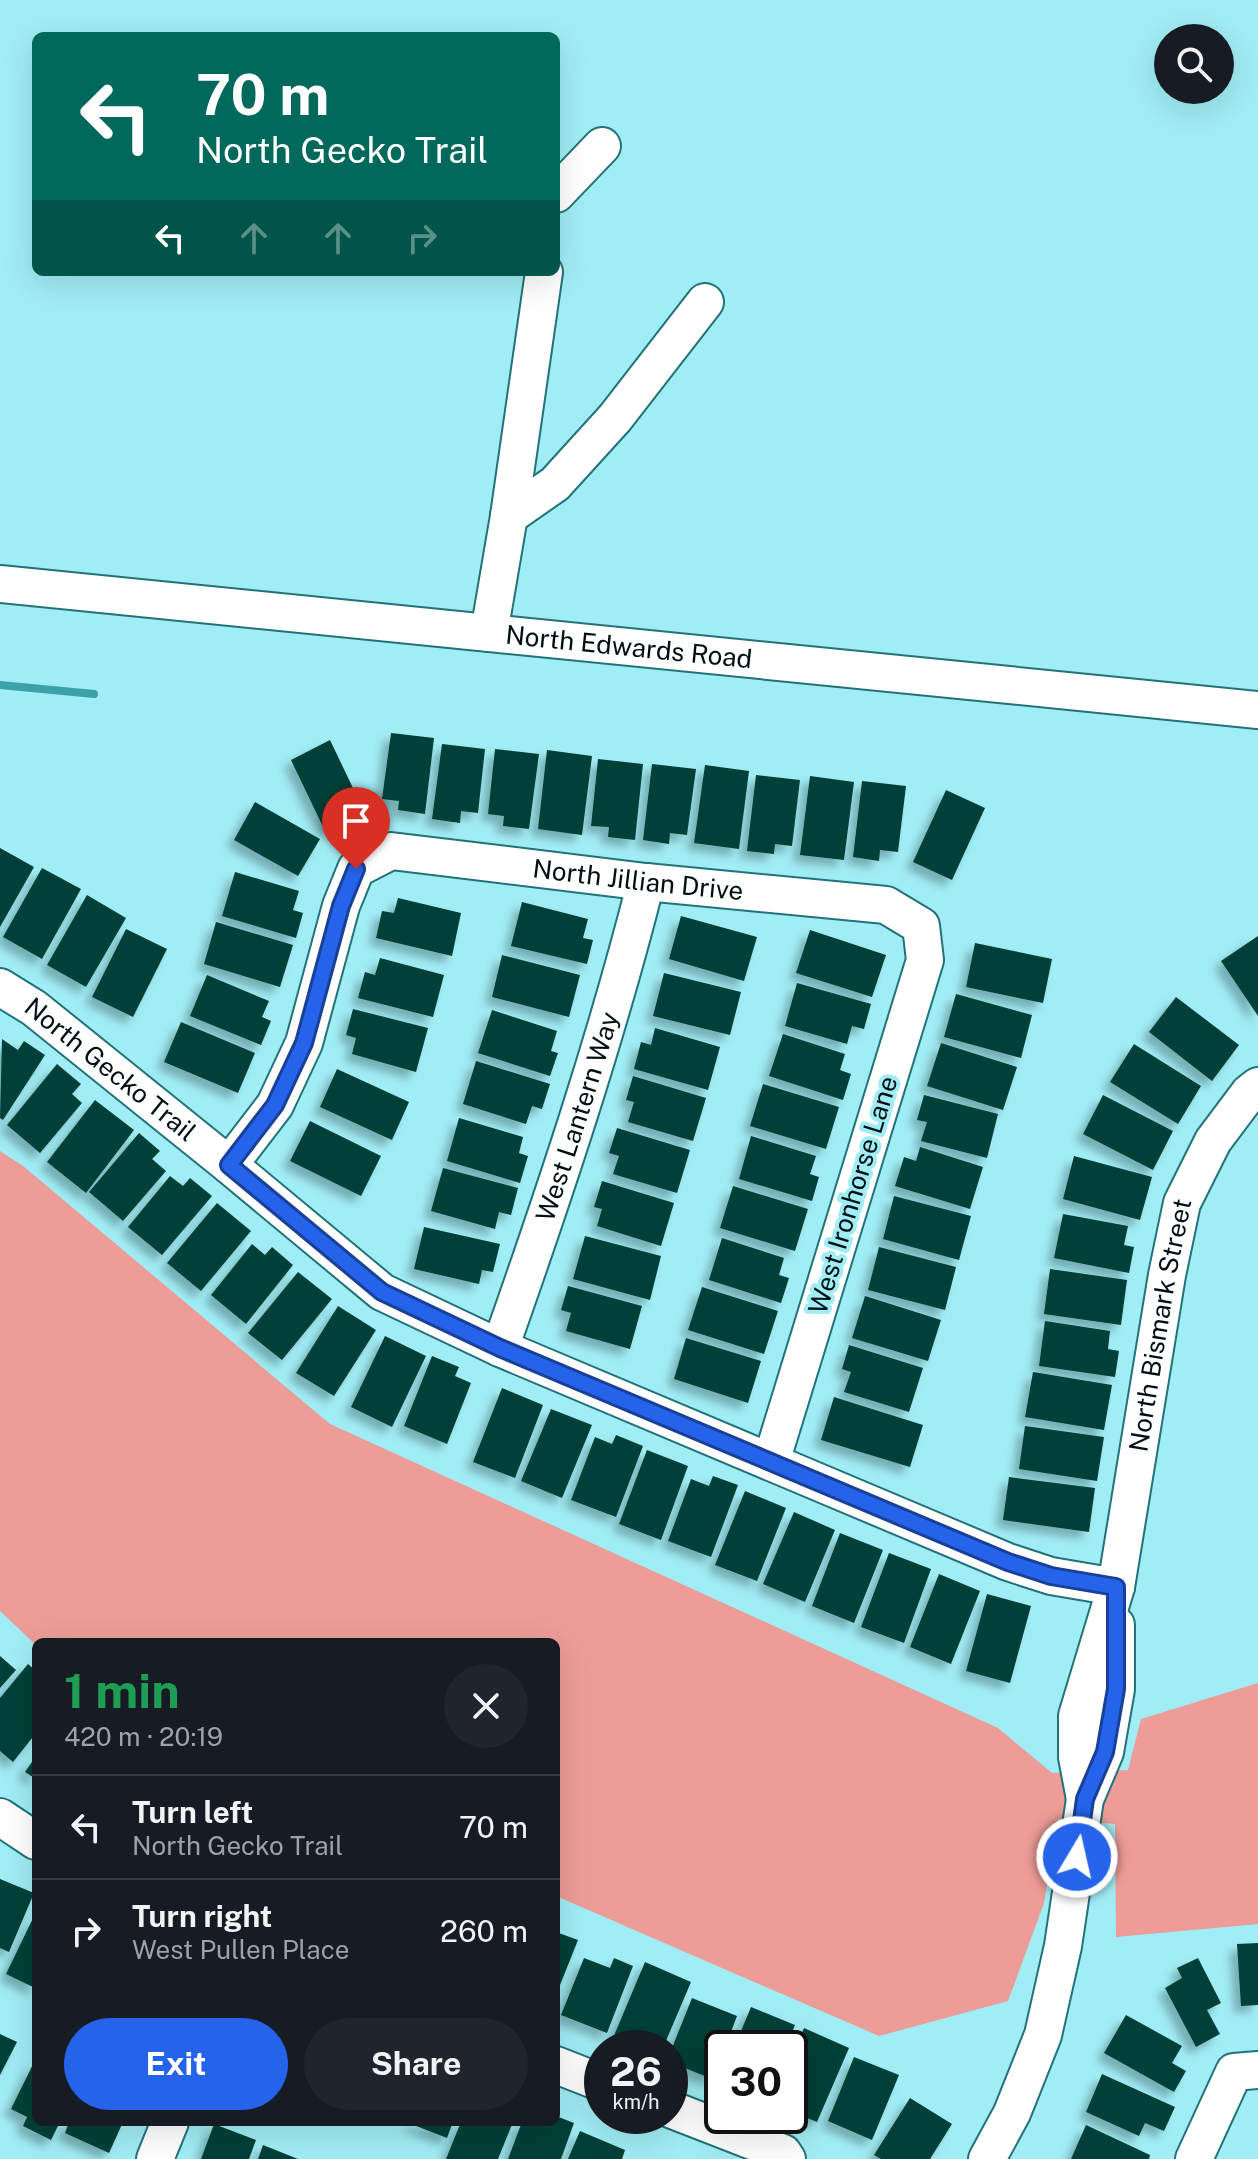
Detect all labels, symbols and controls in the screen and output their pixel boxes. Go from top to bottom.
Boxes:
map controls [1154,24,1234,104]
button: search [1154,24,1234,104]
text: 70 m [196,62,329,128]
icon: left [64,64,168,168]
text: North Gecko Trail [196,129,488,171]
icon: left [148,216,192,260]
icon: ahead [232,216,276,260]
icon: ahead [316,216,360,260]
icon: right [400,216,444,260]
street label: North Edwards Road [504,619,754,674]
pin [322,787,390,869]
icon: arrive [334,799,378,843]
street label: North Jillian Drive [531,852,745,906]
street label: North Gecko Trail [19,991,203,1147]
street label: West Lantern Way [529,1008,625,1225]
street label: West Ironhorse Lane [802,1072,903,1318]
street label: North Bismark Street [1122,1196,1197,1454]
text: 1 min [64,1662,180,1719]
button: close [444,1664,528,1748]
text: 420 m · 20:19 [64,1721,223,1752]
text: Turn left [132,1794,253,1830]
icon: left [64,1805,108,1849]
text: 70 m [459,1809,528,1845]
position arrow [1035,1815,1119,1899]
text: North Gecko Trail [132,1830,343,1861]
text: Turn right [132,1898,272,1934]
icon: right [64,1909,108,1953]
text: 260 m [440,1913,528,1949]
text: West Pullen Place [132,1934,350,1965]
button: Exit [64,2018,288,2110]
button: Share [304,2018,528,2110]
speed limit sign: 30 [704,2030,808,2134]
text: 26 [610,2048,662,2095]
text: km/h [612,2090,660,2114]

